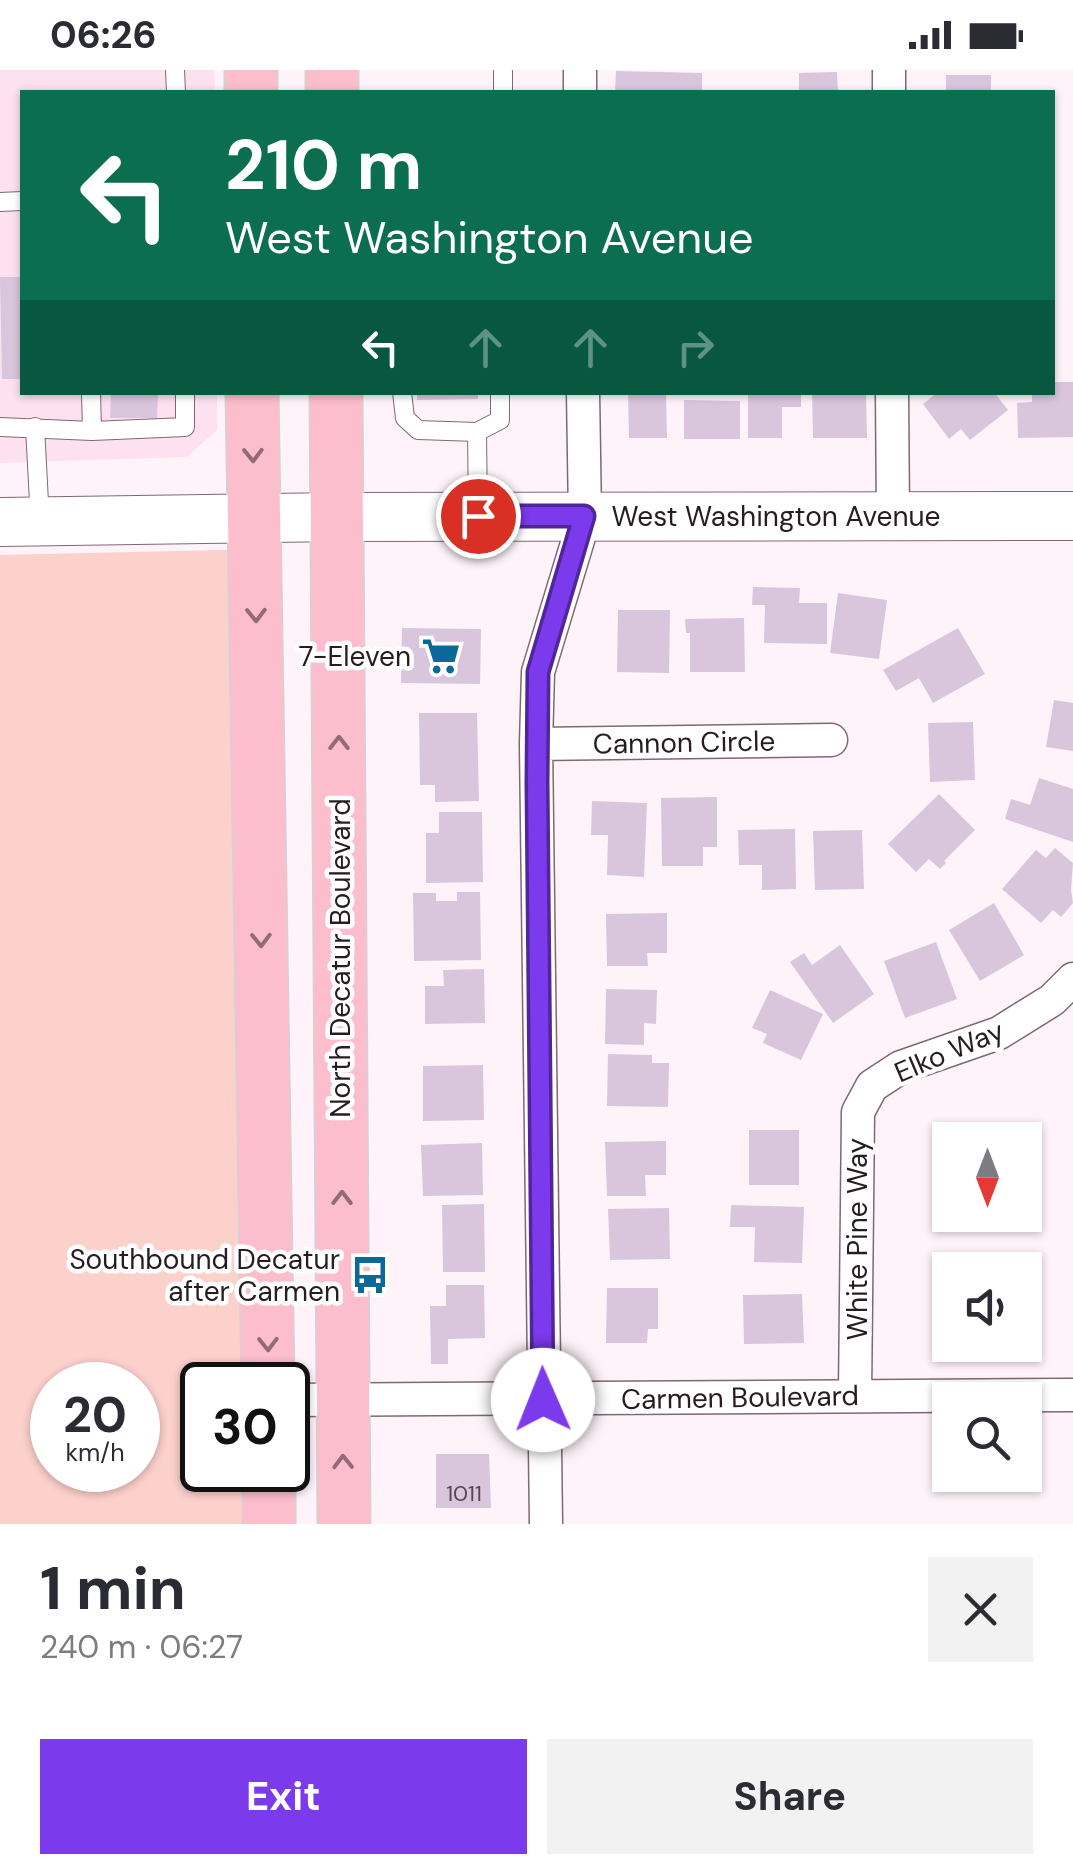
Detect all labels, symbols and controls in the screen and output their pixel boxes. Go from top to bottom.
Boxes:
text: 06:26 [50,10,157,60]
text: 210 m [225,120,422,211]
icon: left [60,130,190,260]
text: West Washington Avenue [225,208,753,267]
icon: left [353,320,408,375]
icon: ahead [458,320,513,375]
icon: ahead [563,320,618,375]
icon: right [668,320,723,375]
one-way arrow [242,448,264,464]
pin [436,474,521,559]
icon: arrive [451,489,506,544]
street label: West Washington Avenue [612,498,940,535]
one-way arrow [245,608,267,624]
supermarket icon: 7-Eleven [420,635,462,677]
place label: 7-Eleven [298,638,411,675]
street label: Cannon Circle [593,722,776,763]
one-way arrow [328,735,350,750]
street label: North Decatur Boulevard [322,798,359,1118]
one-way arrow [251,933,272,949]
street label: Elko Way [889,1012,1010,1091]
north arrow [932,1122,1042,1232]
map controls [932,1122,1042,1492]
street label: White Pine Way [839,1138,876,1340]
one-way arrow [331,1190,352,1206]
place label: Southbound Decatur after Carmen [69,1241,340,1310]
button: sound [932,1252,1042,1362]
bus stop icon: Southbound Decatur after Carmen [349,1254,391,1296]
one-way arrow [257,1337,278,1353]
position arrow [491,1348,595,1452]
speed limit sign: 30 [180,1362,310,1492]
street label: Carmen Boulevard [621,1377,859,1418]
text: 20 [63,1382,127,1448]
button: search [932,1382,1042,1492]
text: km/h [65,1436,125,1469]
one-way arrow [333,1454,354,1470]
house number: 1011 [446,1479,482,1508]
text: 1 min [40,1549,186,1628]
button: close [928,1557,1033,1662]
text: 240 m · 06:27 [40,1626,243,1668]
button: Exit [40,1739,527,1854]
button: Share [547,1739,1033,1854]

